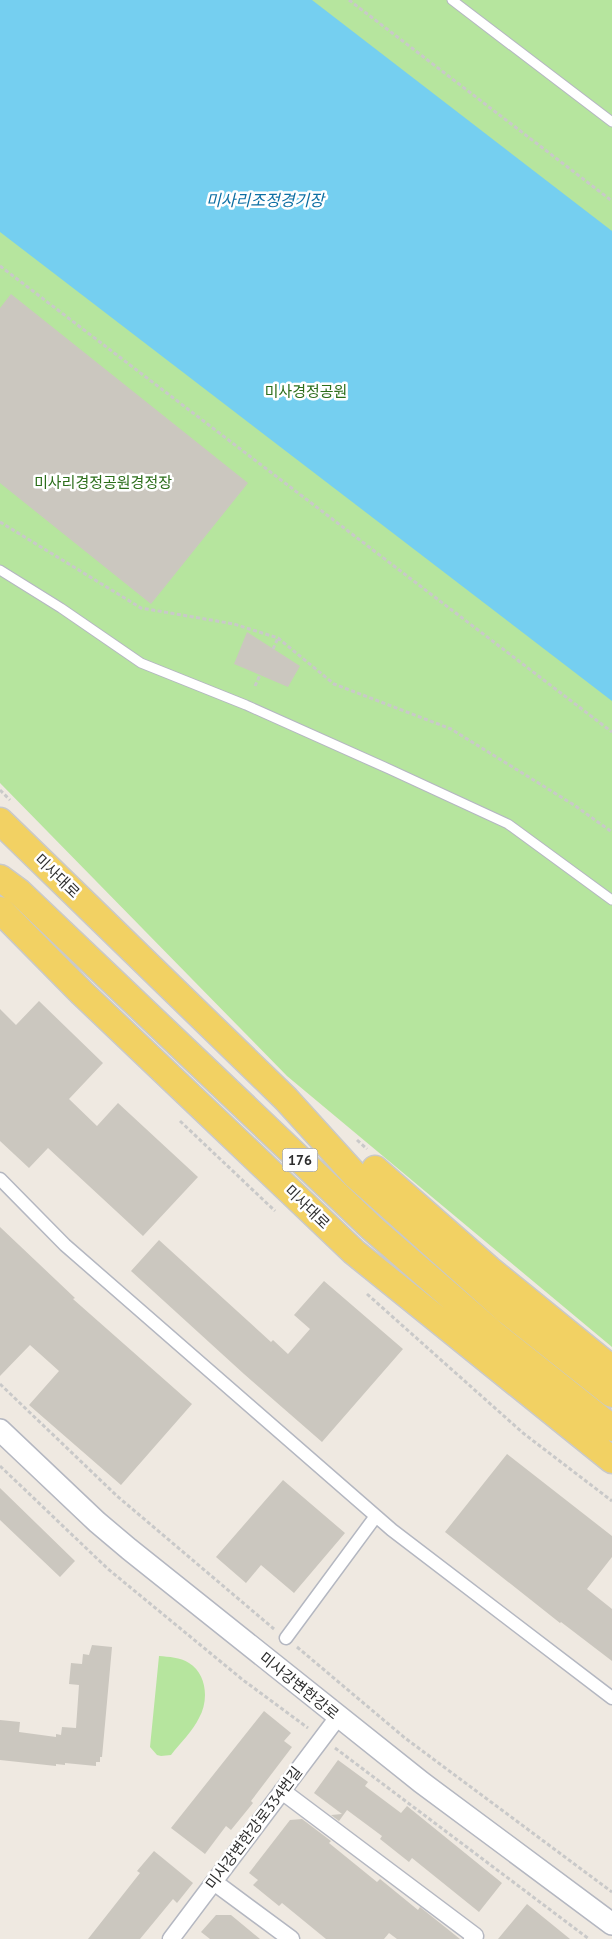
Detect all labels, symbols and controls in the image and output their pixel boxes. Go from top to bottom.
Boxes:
water label: 미사리조정경기장 [206,190,326,210]
park label: 미사경정공원 [265,382,347,401]
park label: 미사리경정공원경정장 [34,473,172,492]
street label: 미사대로 [31,850,84,902]
road number: 176 [282,1148,318,1172]
street label: 미사대로 [281,1181,334,1233]
street label: 미사강변한강로 [256,1648,343,1723]
street label: 미사강변한강로334번길 [201,1763,306,1893]

